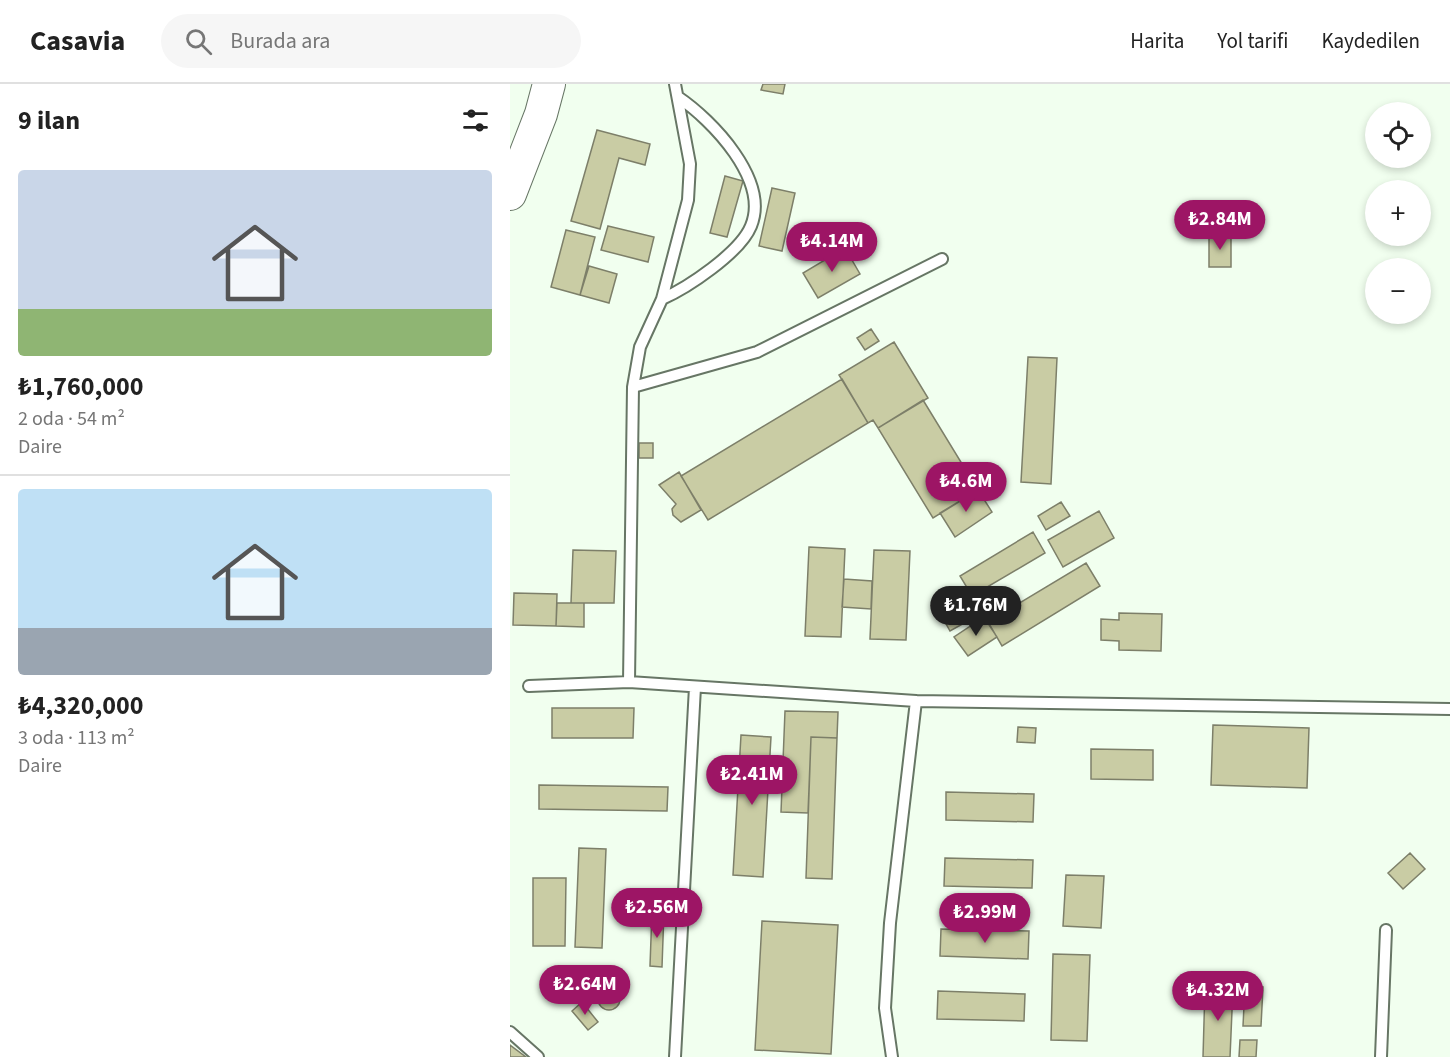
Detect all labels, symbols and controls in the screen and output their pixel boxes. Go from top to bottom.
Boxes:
search box [161,14,581,68]
text: Casavia [30,21,125,61]
icon: search [182,25,215,58]
text: Burada ara [230,25,330,57]
text: Harita [1130,26,1184,56]
text: Yol tarifi [1217,26,1288,56]
text: Kaydedilen [1321,26,1420,56]
text: 9 ilan [18,102,80,139]
map controls [1365,102,1431,324]
button: locate [1365,102,1431,168]
icon: filters [459,104,492,137]
button: + [1365,180,1431,246]
pin: ₺2.84M [1171,200,1269,251]
text: ₺2.84M [1188,205,1252,233]
icon: home [201,209,309,317]
pin: ₺4.14M [783,222,881,273]
text: ₺4.14M [800,227,864,255]
button: − [1365,258,1431,324]
text: ₺1,760,000 [18,368,143,405]
text: 2 oda · 54 m² [18,405,125,433]
text: Daire [18,433,62,461]
pin: ₺4.6M [924,462,1008,513]
text: ₺4.6M [940,467,992,495]
icon: home [201,528,309,636]
pin: ₺1.76M [927,586,1025,637]
text: ₺1.76M [944,591,1008,619]
text: ₺4,320,000 [18,687,143,724]
text: 3 oda · 113 m² [18,724,135,752]
text: Daire [18,752,62,780]
pin: ₺2.41M [703,755,801,806]
text: ₺2.41M [720,760,784,788]
pin: ₺2.56M [608,888,706,939]
text: ₺2.56M [625,893,689,921]
pin: ₺2.99M [936,893,1034,944]
text: ₺2.99M [953,898,1017,926]
pin: ₺2.64M [536,965,634,1016]
text: ₺2.64M [553,970,617,998]
pin: ₺4.32M [1169,971,1267,1022]
text: ₺4.32M [1186,976,1250,1004]

